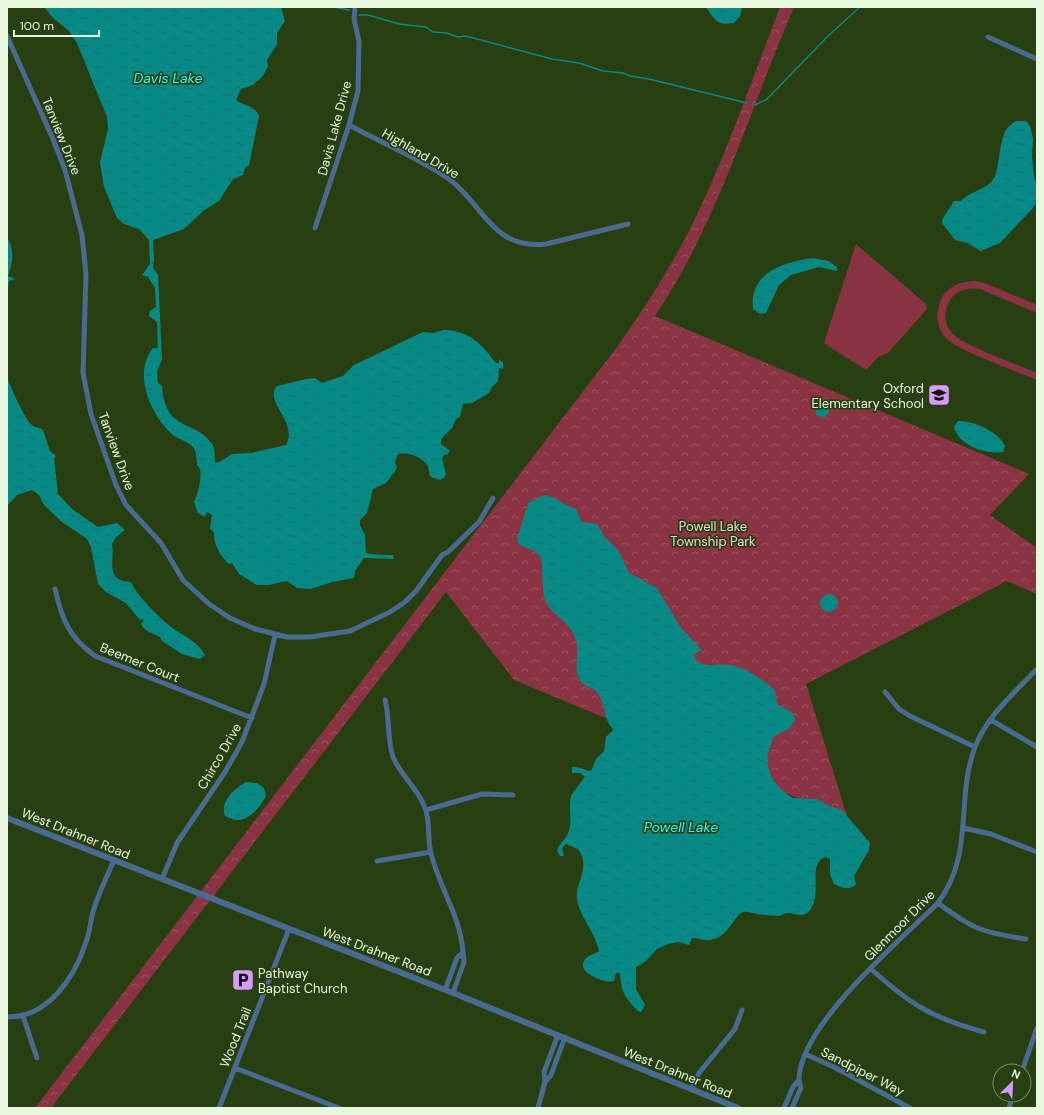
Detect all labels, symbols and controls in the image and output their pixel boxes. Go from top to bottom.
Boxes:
scale bar [14,12,99,38]
text: 100 m [20,18,54,34]
water label: Davis Lake [133,69,203,87]
street label: Davis Lake Drive [314,79,355,177]
street label: Tanview Drive [38,95,85,177]
street label: Highland Drive [379,124,462,182]
place label: Oxford Elementary School [812,380,924,412]
school or university icon: Oxford Elementary School [926,382,952,408]
street label: Tanview Drive [95,410,139,493]
park label: Powell Lake Township Park [670,518,756,550]
street label: Beemer Court [98,639,182,686]
street label: Chirco Drive [194,720,245,792]
street label: West Drahner Road [19,804,133,863]
water label: Powell Lake [644,818,718,836]
street label: Glenmoor Drive [860,886,938,964]
street label: West Drahner Road [320,923,434,980]
place label: Pathway Baptist Church [258,965,348,997]
parking icon: Pathway Baptist Church [230,967,256,993]
street label: Wood Trail [216,1005,255,1070]
street label: West Drahner Road [621,1043,735,1102]
street label: Sandpiper Way [818,1043,907,1100]
north arrow [992,1063,1032,1103]
text: N [1010,1066,1023,1082]

